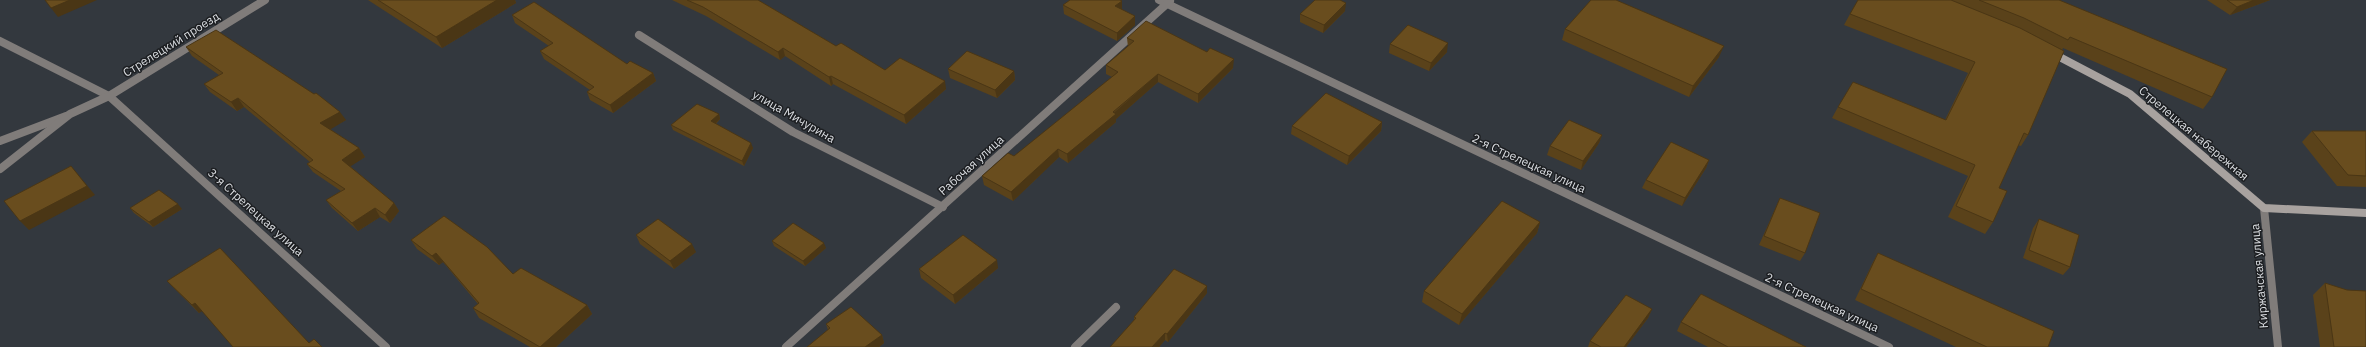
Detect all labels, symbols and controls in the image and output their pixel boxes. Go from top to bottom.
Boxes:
street label: Стрелецкий проезд [120,8,222,80]
street label: Стрелецкая набережная [2136,83,2252,183]
street label: улица Мичурина [750,86,838,146]
street label: 2-я Стрелецкая улица [1470,130,1589,196]
street label: Рабочая улица [935,131,1007,198]
street label: 3-я Стрелецкая улица [205,165,307,259]
street label: Киржачская улица [2247,222,2271,329]
street label: 2-я Стрелецкая улица [1763,269,1882,335]

